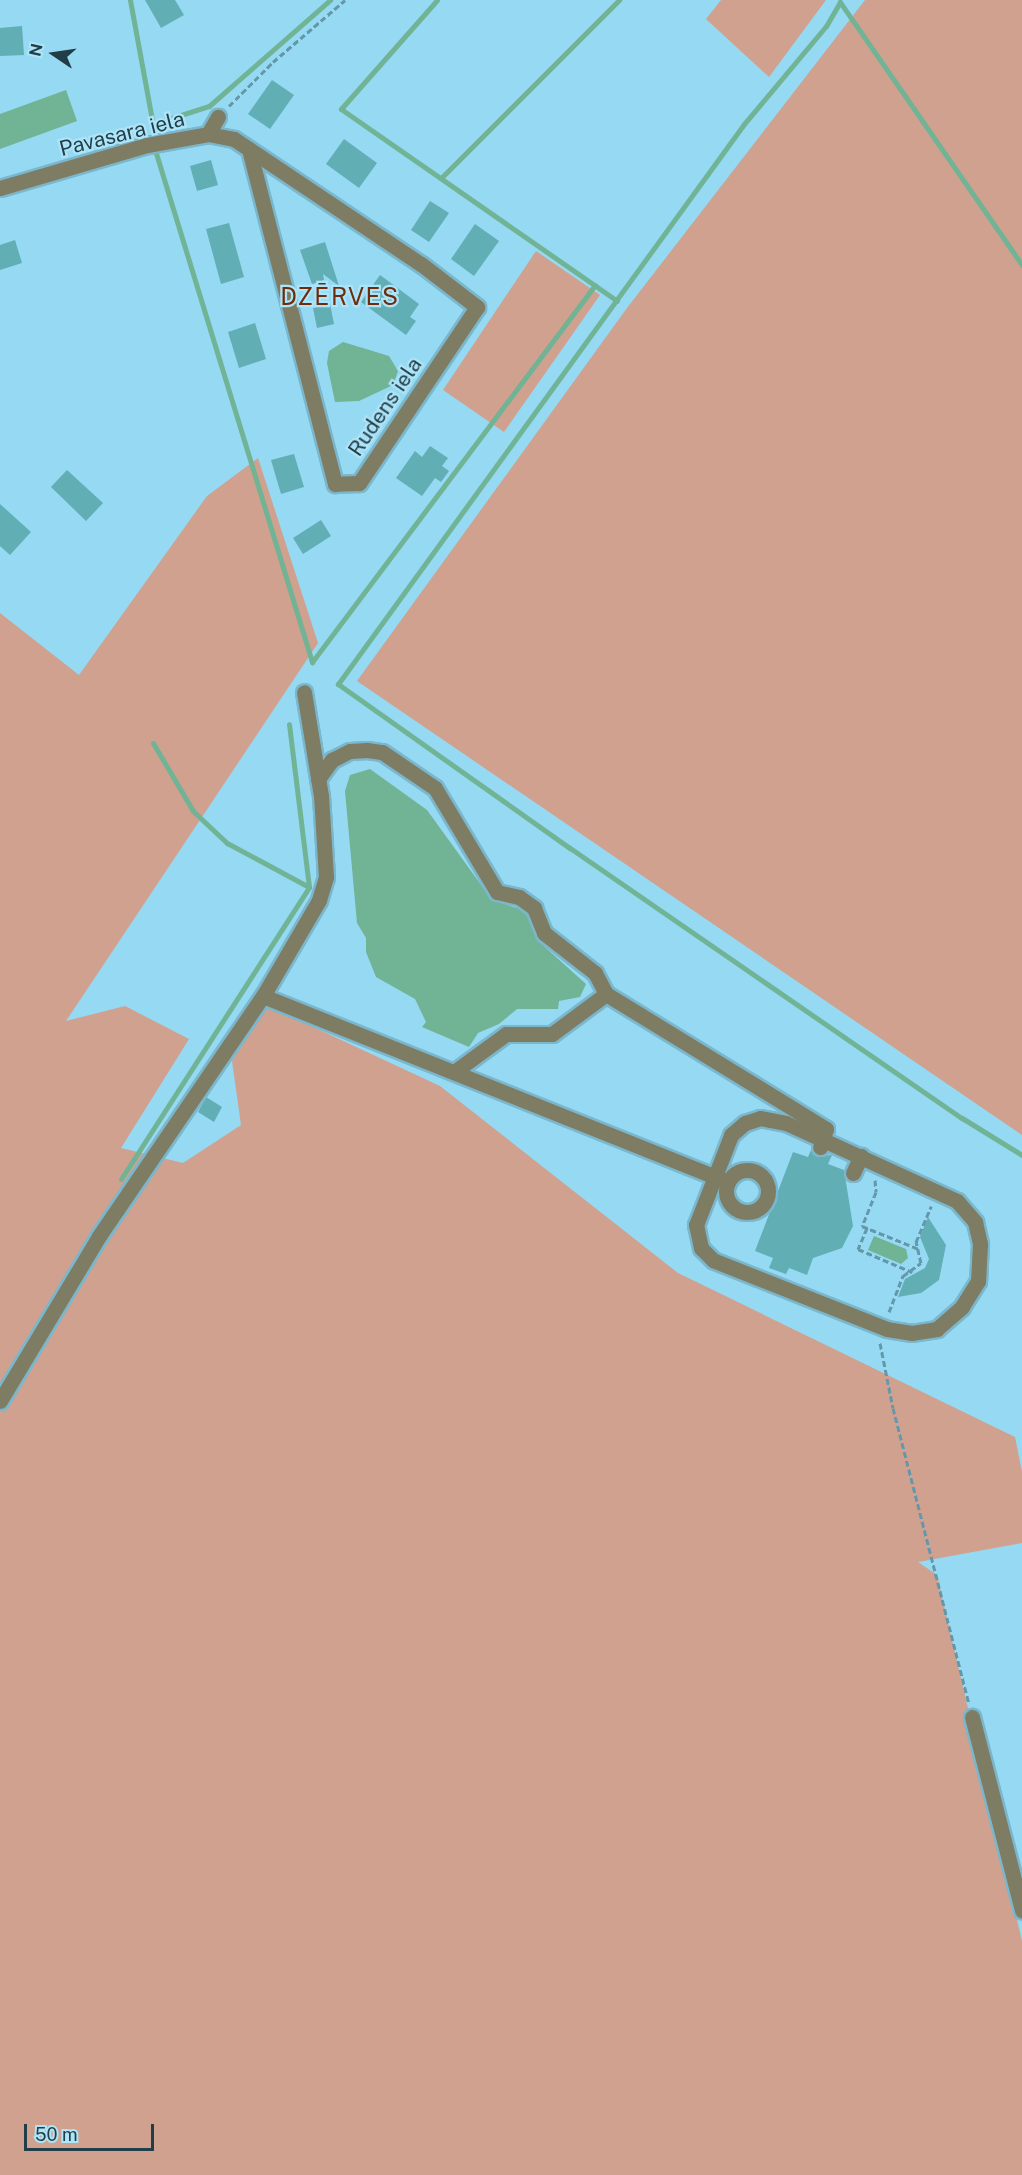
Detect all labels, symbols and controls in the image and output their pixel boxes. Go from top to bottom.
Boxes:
north arrow [24,24,84,84]
text: N [25,42,47,58]
street label: Pavasara iela [57,106,187,162]
district label: DZĒRVES [280,283,400,311]
street label: Rudens iela [343,353,427,461]
scale bar [27,2112,158,2150]
text: 50 m [35,2124,78,2145]

